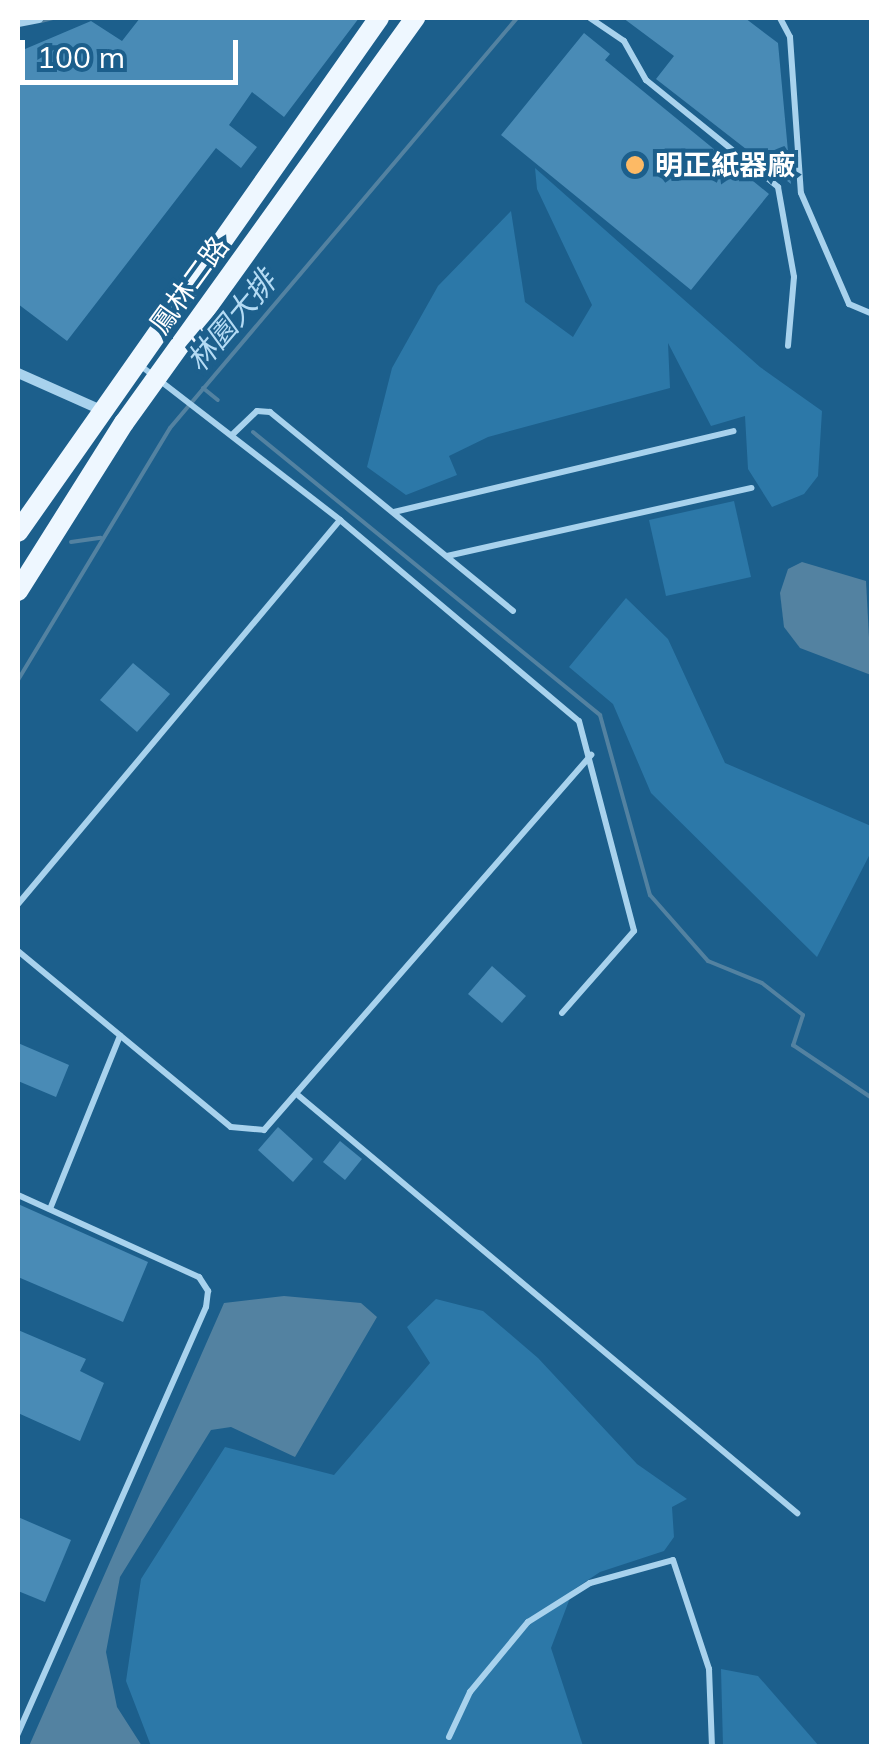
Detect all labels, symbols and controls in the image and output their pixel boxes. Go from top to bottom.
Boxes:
scale bar [25,20,242,82]
text: 100 m [37,38,125,76]
place label: 明正紙器廠 [655,148,795,182]
marker: 明正紙器廠 [624,154,646,176]
street label: 鳳林二路 [142,230,236,340]
water label: 林園大排 [179,263,283,379]

